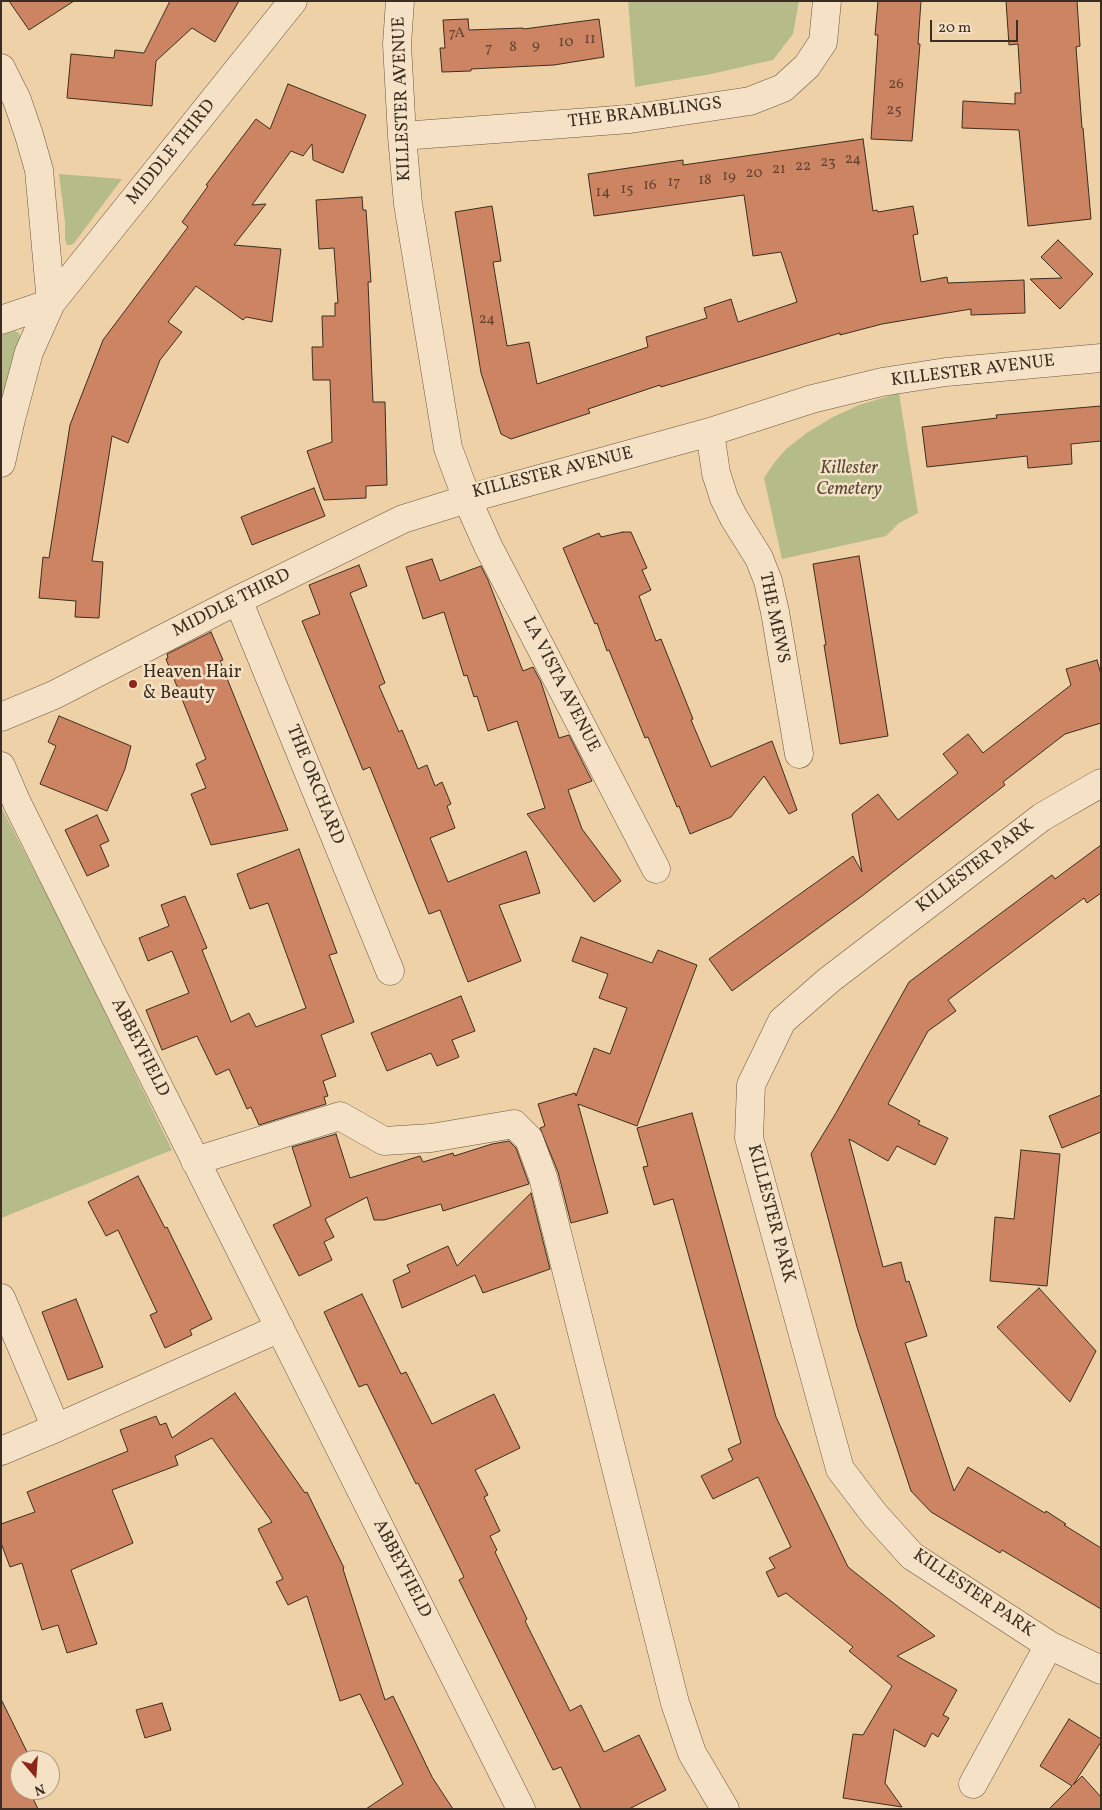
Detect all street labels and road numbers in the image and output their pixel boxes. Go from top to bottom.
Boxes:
street label: KILLESTER AVENUE [389,16,417,182]
street label: THE BRAMBLINGS [567,94,723,134]
street label: MIDDLE THIRD [123,96,221,210]
street label: KILLESTER AVENUE [890,351,1056,393]
street label: KILLESTER AVENUE [470,444,636,504]
street label: MIDDLE THIRD [169,565,295,643]
street label: THE MEWS [753,570,793,666]
street label: LA VISTA AVENUE [516,614,604,756]
street label: THE ORCHARD [280,722,348,848]
street label: KILLESTER PARK [913,816,1039,918]
street label: ABBEYFIELD [105,995,173,1101]
street label: KILLESTER PARK [741,1142,799,1286]
street label: ABBEYFIELD [367,1516,435,1622]
street label: KILLESTER PARK [908,1545,1038,1643]

